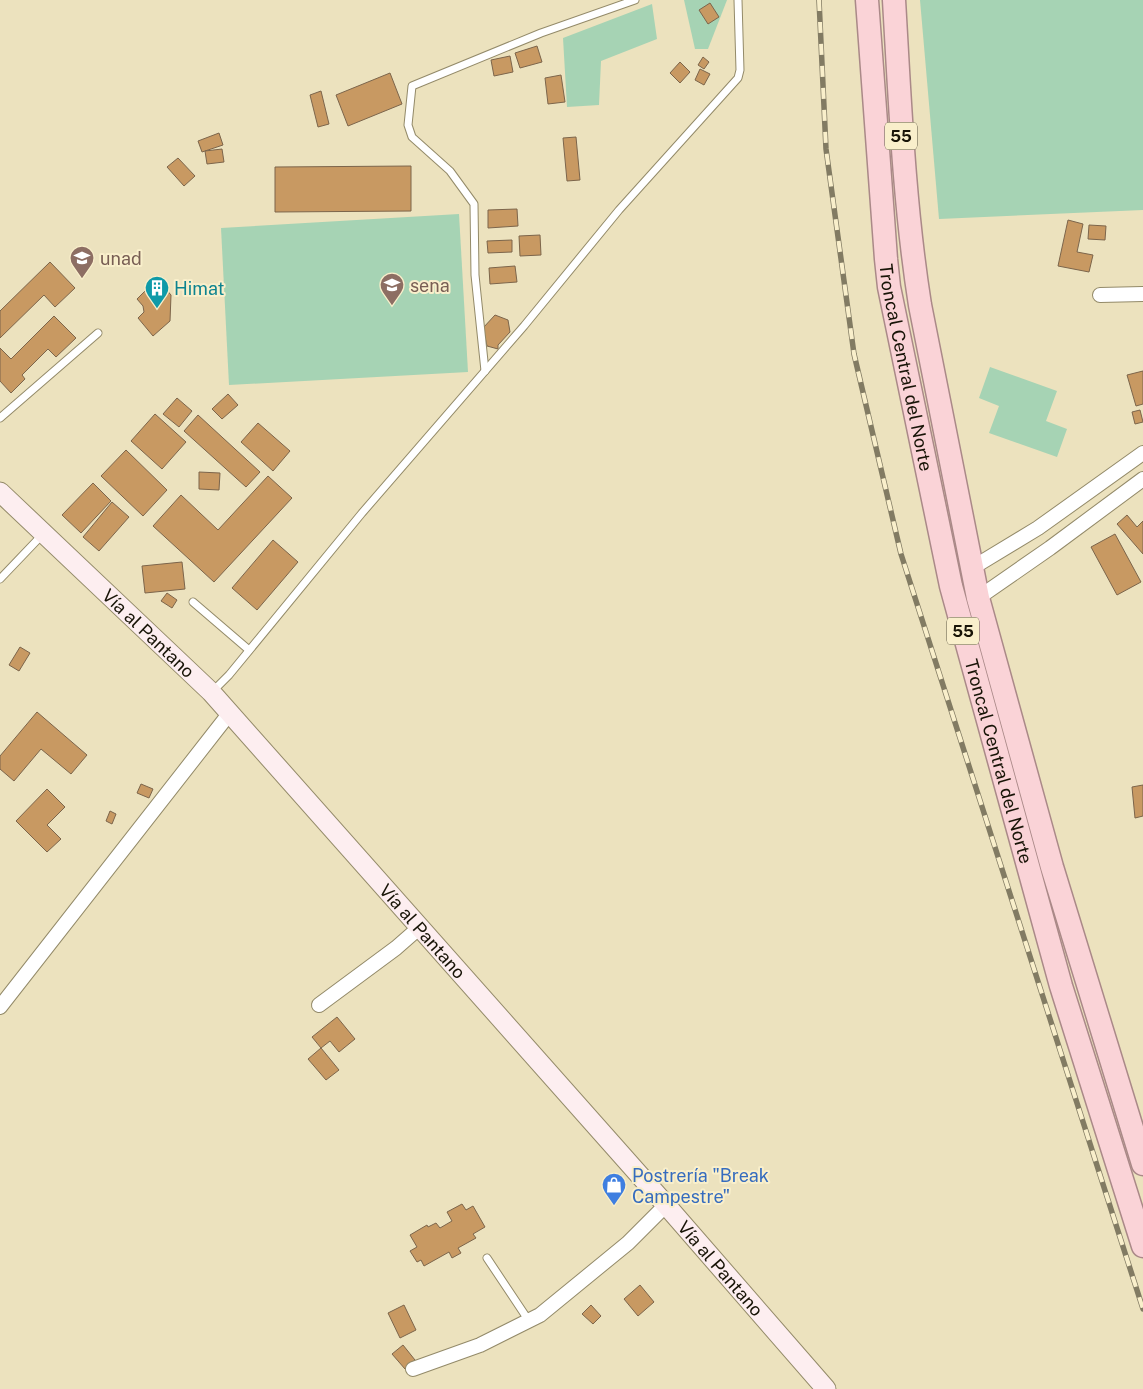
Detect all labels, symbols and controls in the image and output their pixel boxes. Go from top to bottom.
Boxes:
road number: 55 [885,122,917,150]
school or university icon: unad [69,245,95,279]
place label: unad [100,248,142,269]
street label: Troncal Central del Norte [876,263,937,473]
school or university icon: sena [379,272,405,306]
building icon: Himat [144,275,170,309]
place label: sena [410,275,450,296]
place label: Himat [174,278,224,299]
street label: Vía al Pantano [98,584,199,682]
road number: 55 [947,618,979,644]
street label: Troncal Central del Norte [961,657,1037,866]
street label: Vía al Pantano [375,879,470,982]
place label: Postrería "Break Campestre" [632,1165,769,1207]
shop icon: Postrería "Break Campestre" [601,1172,627,1206]
street label: Vía al Pantano [674,1216,768,1320]

